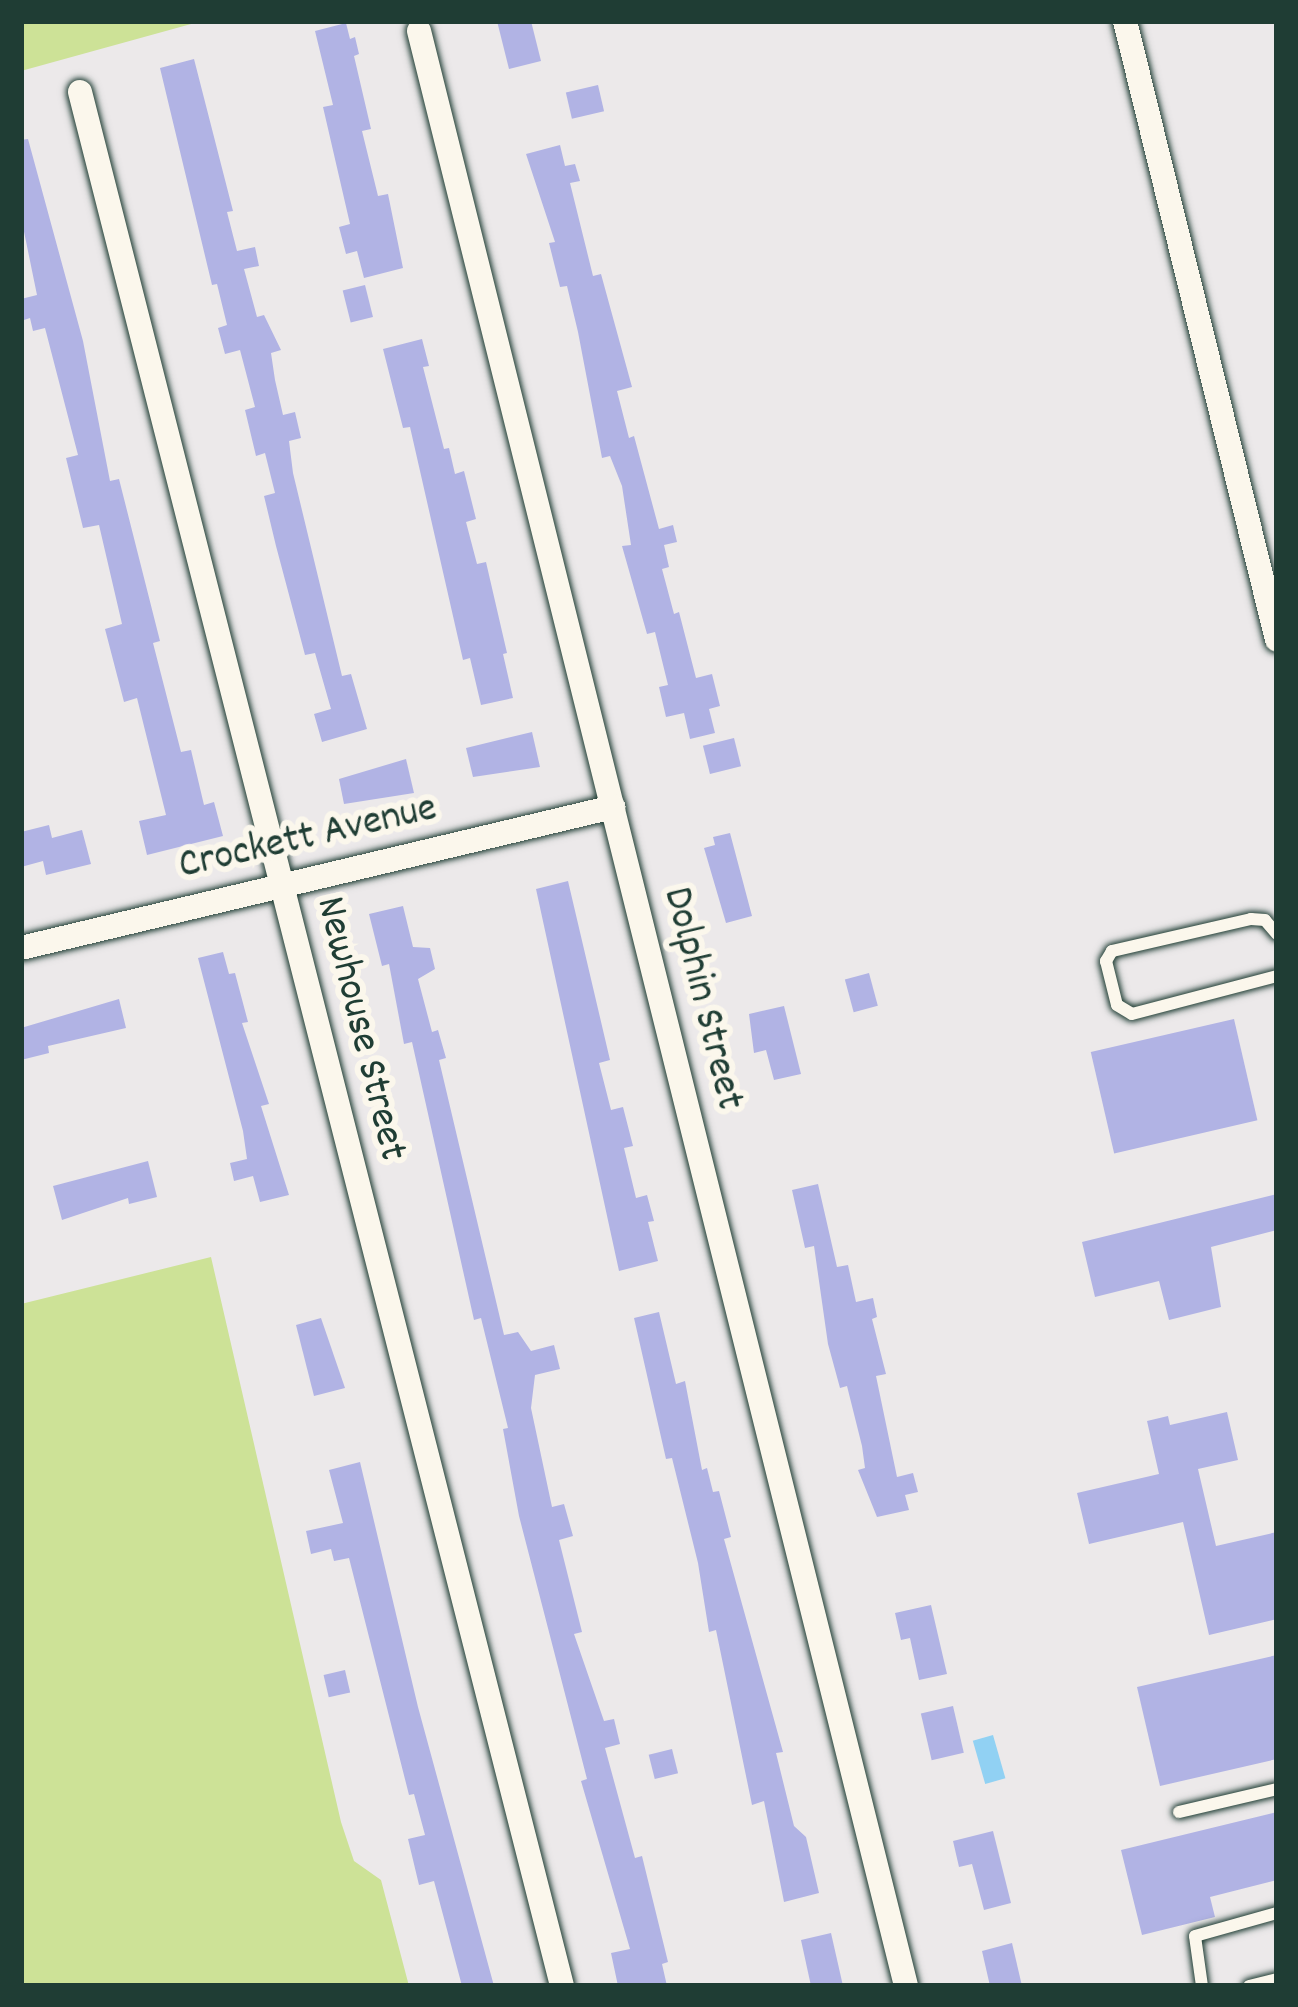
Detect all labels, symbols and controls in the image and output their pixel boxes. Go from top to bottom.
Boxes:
street label: Crockett Avenue [174,785,442,893]
street label: Dolphin Street [649,882,753,1116]
street label: Newhouse Street [302,892,416,1166]

